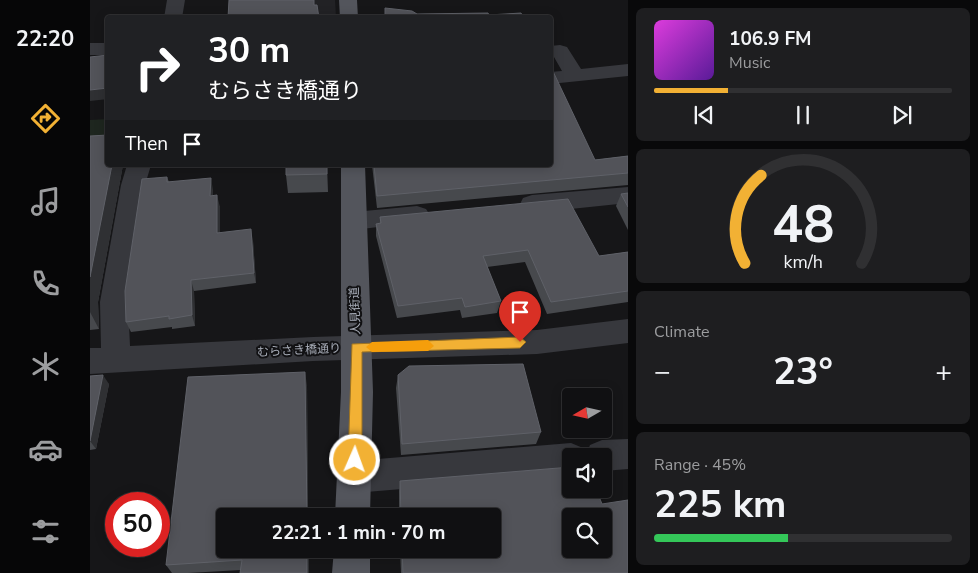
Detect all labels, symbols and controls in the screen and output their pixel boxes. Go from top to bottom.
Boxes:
text: 22:20 [16,24,74,54]
text: 106.9 FM [729,26,812,52]
text: 30 m [208,27,290,74]
icon: right [125,35,190,100]
text: Music [729,52,770,74]
text: むらさき橋通り [208,76,362,106]
icon: directions [28,101,63,136]
icon: previous [690,101,718,129]
icon: pause [789,101,817,129]
icon: next [888,101,916,129]
icon: arrive [178,130,206,158]
text: Then [125,131,168,157]
icon: music [28,184,63,219]
text: 48 [772,189,834,260]
text: km/h [783,250,823,274]
icon: phone [28,266,63,301]
street label: 人見街道 [346,287,364,335]
pin [499,291,541,342]
icon: arrive [506,298,534,326]
text: Climate [654,321,709,343]
street label: むらさき橋通り [257,340,341,360]
text: 23° [773,346,833,397]
icon: climate [28,349,63,384]
text: − [654,353,671,391]
text: + [935,353,952,391]
north arrow [562,388,612,438]
map controls [562,388,612,558]
icon: car [28,432,63,467]
position arrow [328,433,380,485]
button: sound [562,448,612,498]
text: Range · 45% [654,454,746,476]
text: 225 km [654,479,786,530]
speed limit sign: 50 [105,492,170,557]
button: search [562,508,612,558]
icon: filters [28,514,63,549]
text: 22:21 · 1 min · 70 m [271,520,446,546]

